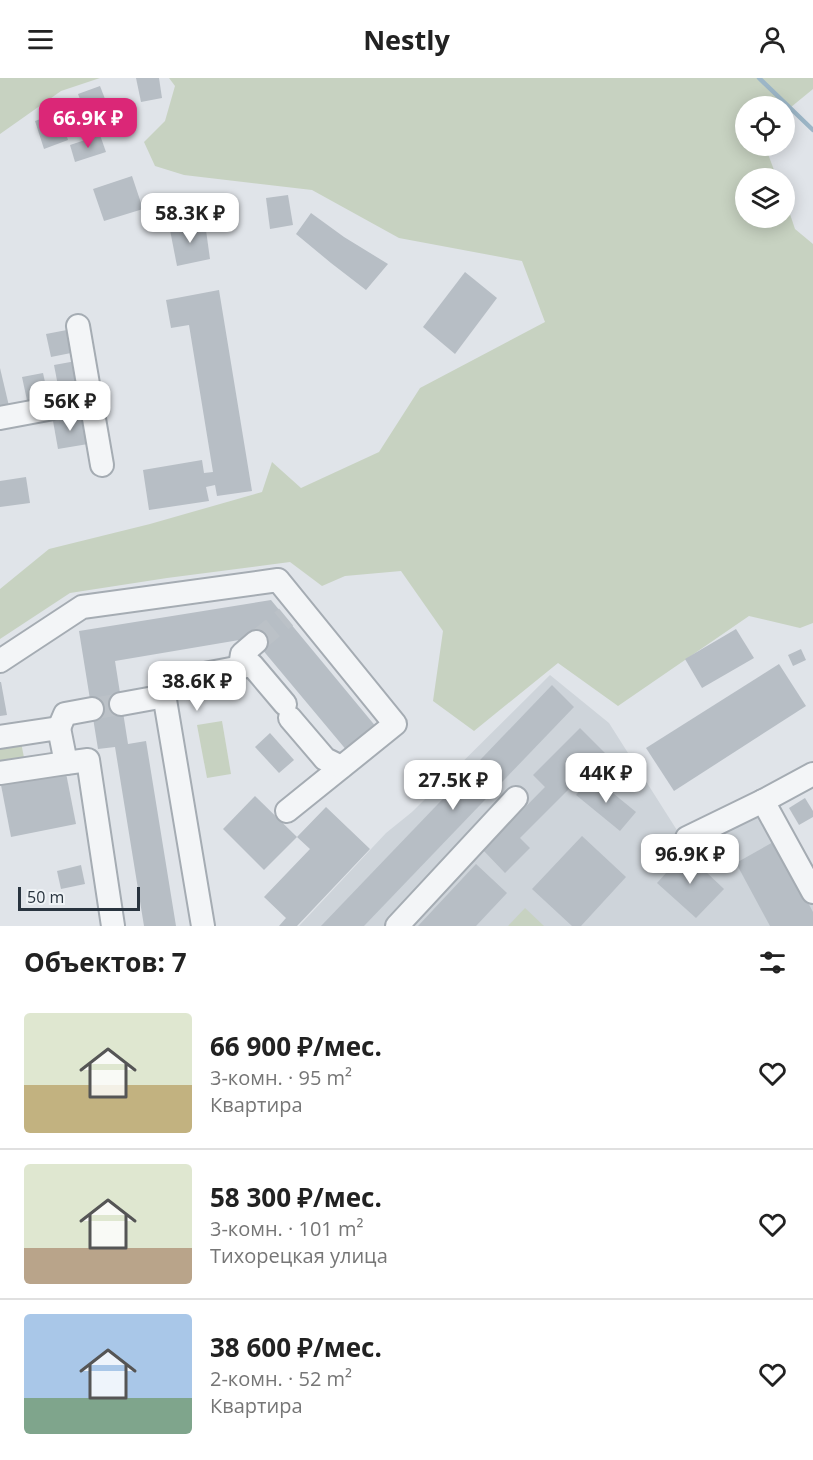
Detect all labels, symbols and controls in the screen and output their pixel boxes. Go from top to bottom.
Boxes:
text: Nestly [363,21,450,58]
icon: menu [24,23,57,56]
icon: person [756,23,789,56]
map controls [735,96,795,228]
button: locate [735,96,795,156]
pin: 66.9K ₽ [33,98,143,149]
text: 66.9K ₽ [53,104,123,131]
button: layers [735,168,795,228]
pin: 58.3K ₽ [135,193,245,244]
text: 58.3K ₽ [155,199,225,226]
pin: 56K ₽ [28,381,112,432]
text: 56K ₽ [44,387,97,414]
pin: 38.6K ₽ [142,661,252,712]
text: 38.6K ₽ [162,667,232,694]
pin: 44K ₽ [564,753,648,804]
text: 44K ₽ [580,759,633,786]
pin: 27.5K ₽ [398,760,508,811]
text: 27.5K ₽ [418,766,488,793]
pin: 96.9K ₽ [635,834,745,885]
text: 96.9K ₽ [655,840,725,867]
scale bar [18,884,140,912]
text: 50 m [27,886,64,908]
text: Объектов: 7 [24,944,187,980]
icon: filters [756,946,789,979]
text: 66 900 ₽/мес. [210,1028,382,1064]
icon: home [72,1037,144,1109]
icon: heart [756,1057,789,1090]
text: 3-комн. · 95 m² [210,1064,352,1091]
text: Квартира [210,1091,303,1118]
text: 58 300 ₽/мес. [210,1179,382,1215]
icon: home [72,1188,144,1260]
icon: heart [756,1208,789,1241]
text: 3-комн. · 101 m² [210,1215,363,1242]
text: Тихорецкая улица [210,1242,388,1269]
text: 38 600 ₽/мес. [210,1329,382,1365]
icon: home [72,1338,144,1410]
icon: heart [756,1358,789,1391]
text: 2-комн. · 52 m² [210,1365,352,1392]
text: Квартира [210,1392,303,1419]

